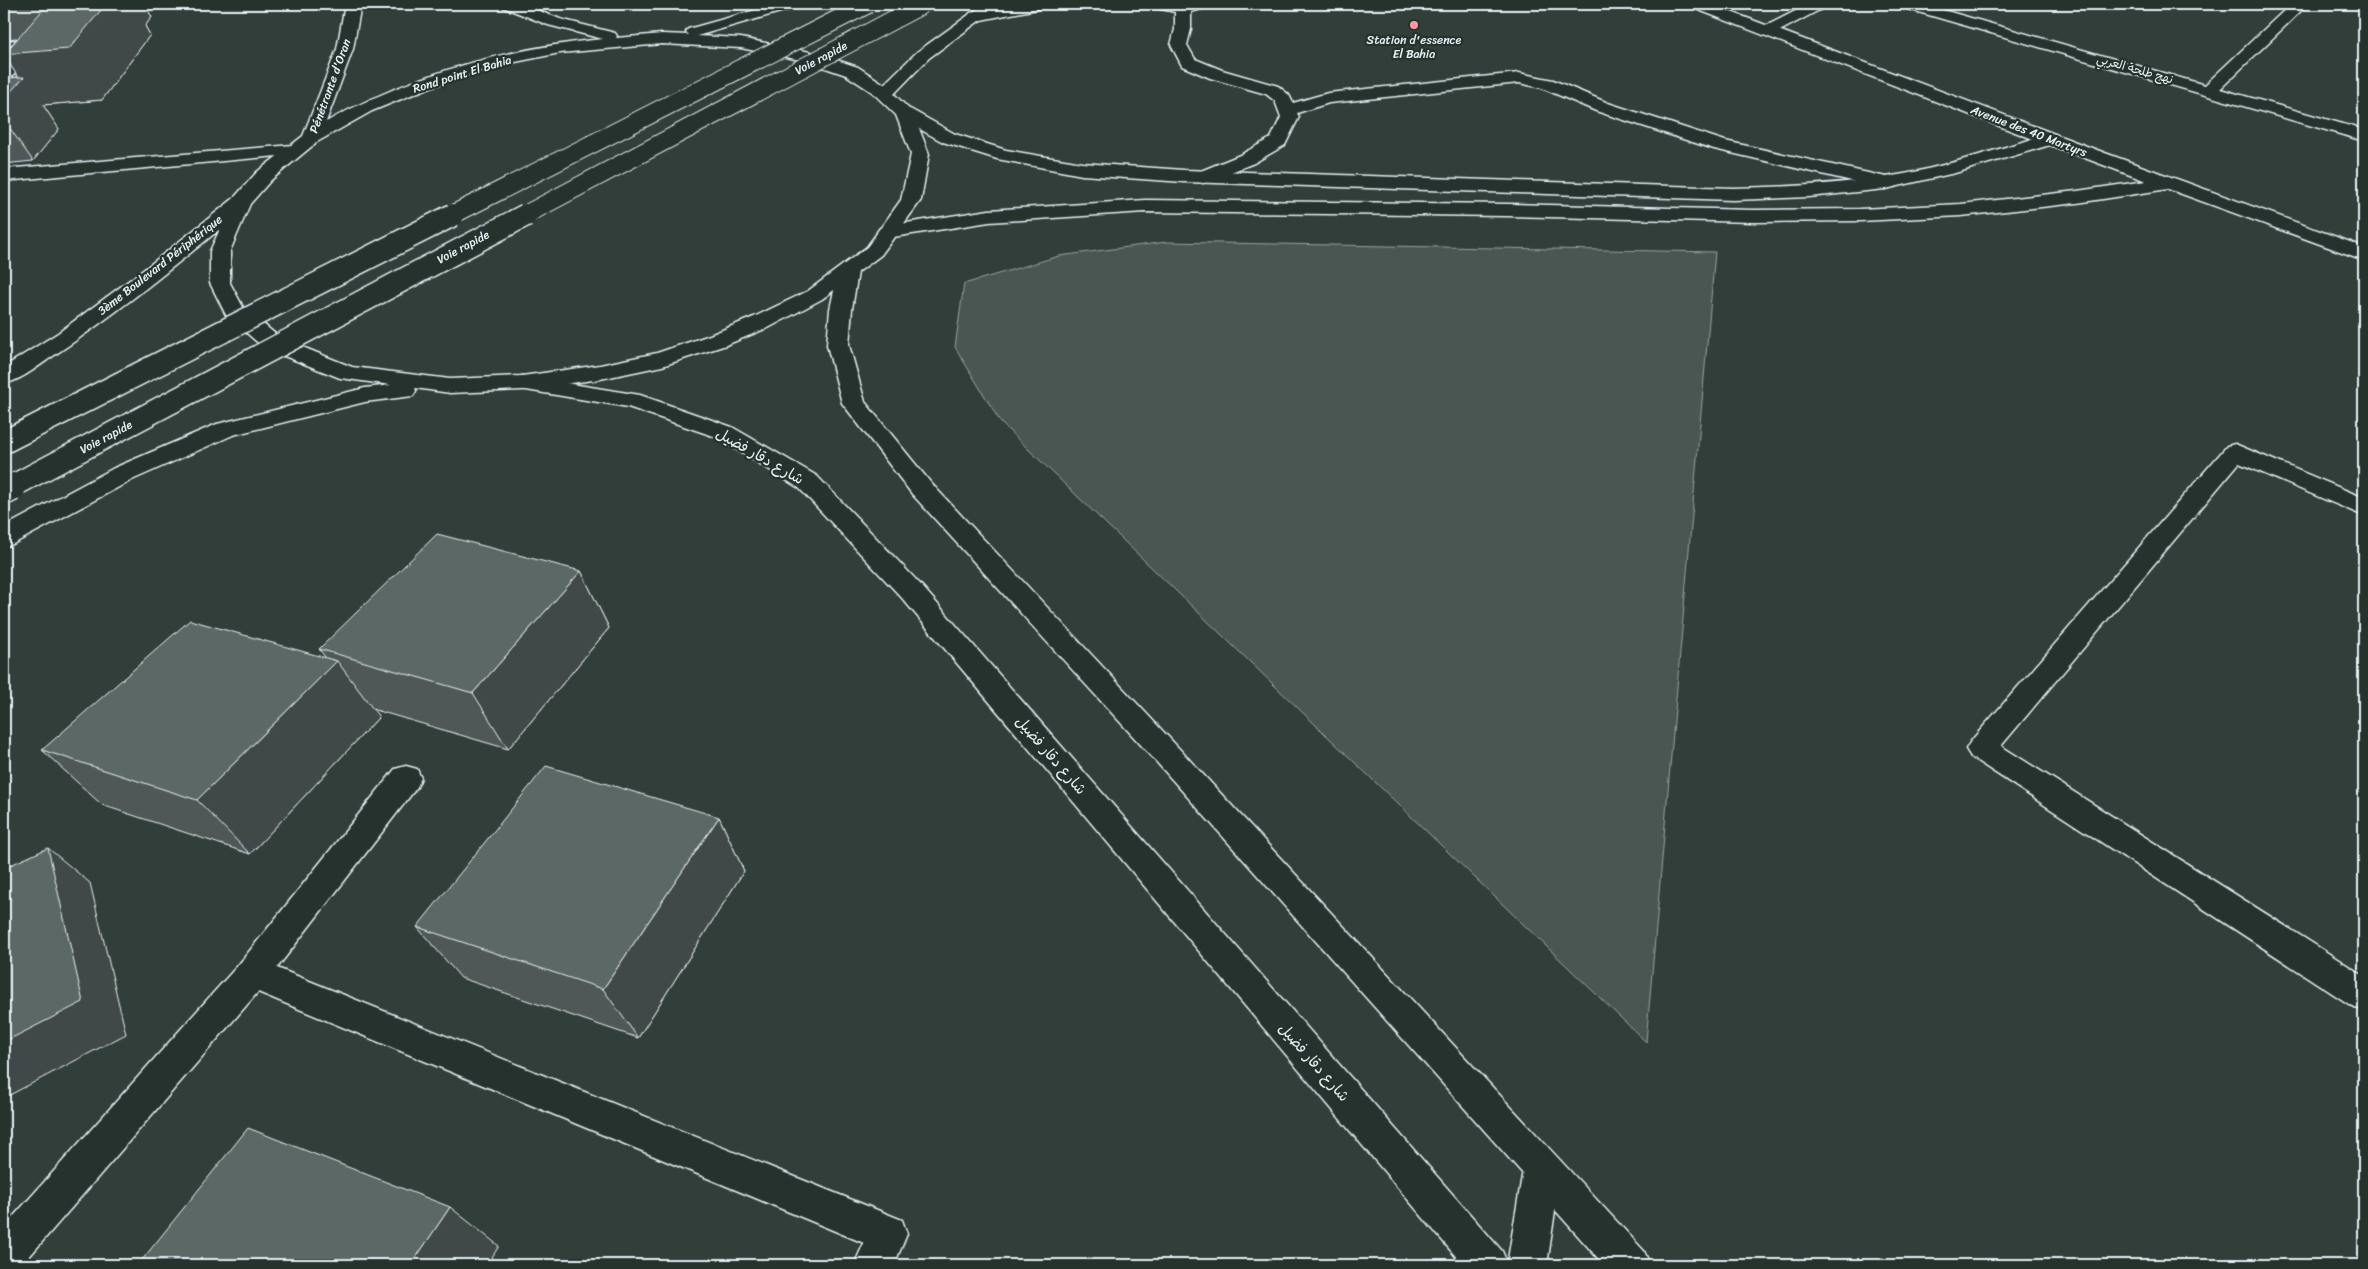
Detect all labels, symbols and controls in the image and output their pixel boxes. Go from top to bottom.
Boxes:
marker: Station d'essence El Bahia [1408,19,1420,31]
place label: Station d'essence El Bahia [1367,29,1462,65]
street label: Pénétrante d'Oran [303,35,357,136]
street label: Voie rapide [791,35,852,81]
street label: نهج طلحة العربي [2094,48,2176,90]
street label: Rond point El Bahia [410,49,514,99]
street label: Avenue des 40 Martyrs [1967,98,2091,164]
street label: 3ème Boulevard Périphérique [93,209,227,321]
street label: Voie rapide [433,224,494,270]
street label: Voie rapide [76,414,137,460]
street label: شارع دقار فضيل [711,420,809,492]
street label: شارع دقار فضيل [1009,709,1093,801]
street label: شارع دقار فضيل [1272,1016,1356,1108]

